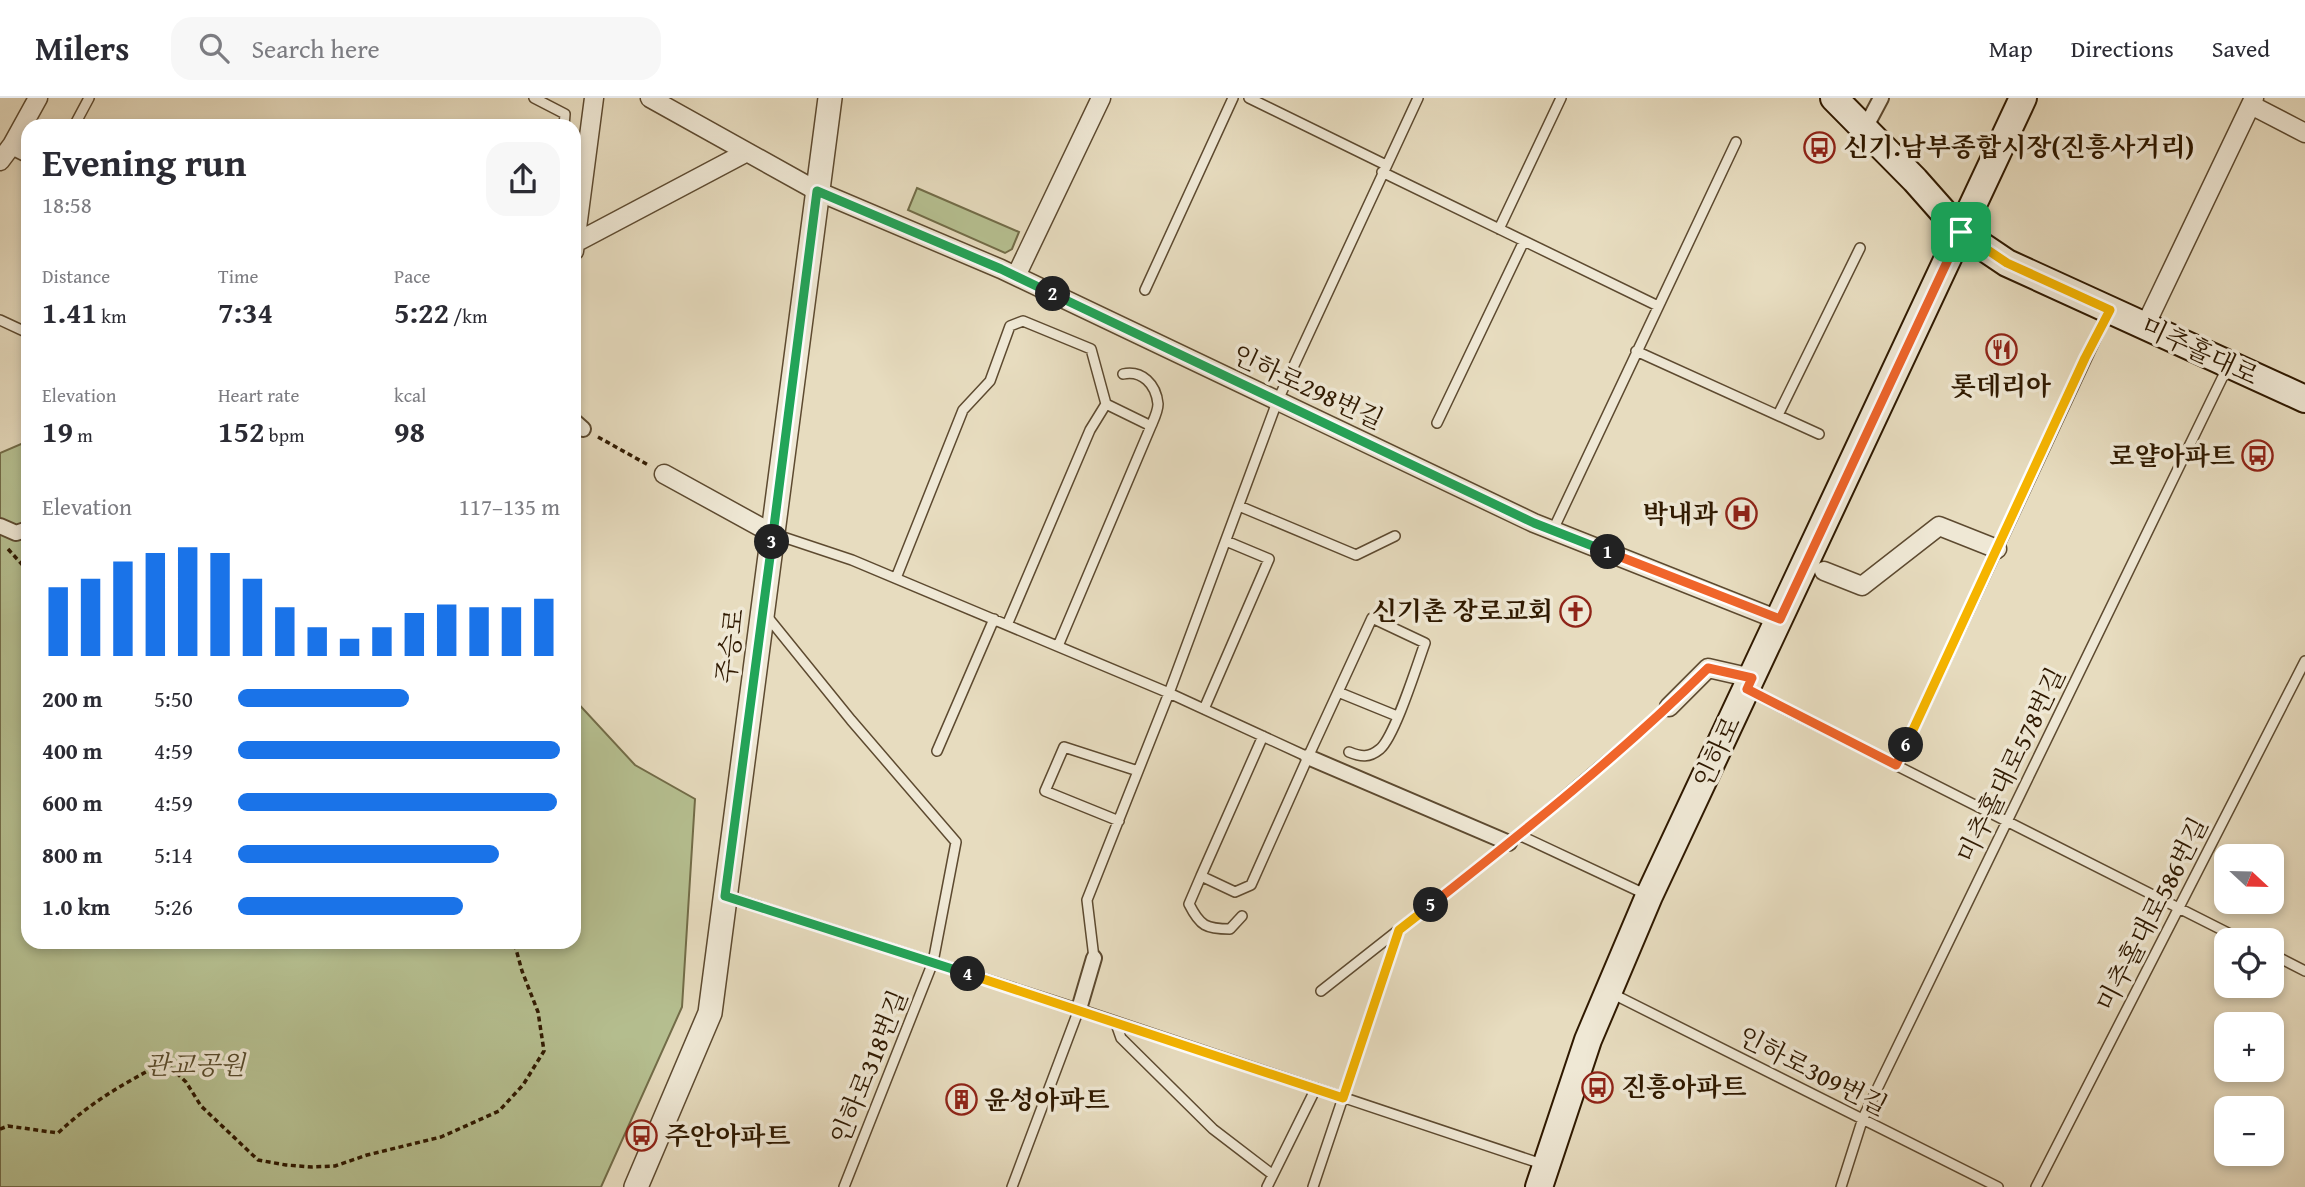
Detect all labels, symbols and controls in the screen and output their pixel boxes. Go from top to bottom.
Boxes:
search box [171,17,661,80]
text: Milers [35,24,129,72]
icon: search [195,29,233,67]
text: Search here [251,29,380,68]
text: Map [1989,31,2033,66]
text: Directions [2071,31,2174,66]
text: Saved [2212,31,2270,66]
place label: 신기.남부종합시장(진흥사거리) [1843,127,2194,166]
bus stop icon: 신기.남부종합시장(진흥사거리) [1803,130,1837,164]
text: Evening run [42,134,246,190]
button: share [486,142,560,216]
text: 18:58 [42,188,92,221]
pin [1931,202,1991,262]
icon: arrive [1942,213,1980,251]
text: Distance [42,262,110,290]
text: Time [218,262,258,290]
text: Pace [394,262,431,290]
pin: 2 [1036,276,1070,312]
text: 2 [1048,279,1057,307]
text: 1.41 [42,290,97,334]
text: 7:34 [218,290,273,334]
text: 5:22 [394,290,449,334]
text: km [97,302,126,330]
text: /km [449,302,487,330]
street label: 미추홀대로 [2135,306,2265,395]
restaurant icon: 롯데리아 [1984,333,2018,367]
street label: 인하로298번길 [1226,334,1390,439]
place label: 롯데리아 [1951,366,2052,405]
text: Elevation [42,381,116,409]
text: Heart rate [218,381,299,409]
text: kcal [394,381,426,409]
text: 19 [42,409,73,453]
text: 152 [218,409,265,453]
text: 98 [394,409,425,453]
text: m [73,421,93,449]
text: bpm [265,421,304,449]
place label: 로얄아파트 [2109,436,2235,475]
bus stop icon: 로얄아파트 [2241,439,2275,473]
text: Elevation [42,490,132,523]
text: 117–135 m [459,490,560,523]
place label: 박내과 [1643,494,1719,533]
hospital icon: 박내과 [1724,497,1758,531]
pin: 3 [754,524,790,560]
text: 3 [767,527,776,555]
pin: 1 [1590,534,1626,570]
text: 1 [1603,537,1612,565]
place label: 신기촌 장로교회 [1371,591,1553,630]
church icon: 신기촌 장로교회 [1559,594,1593,628]
street label: 주승로 [706,606,753,686]
street label: 미추홀대로578번길 [1946,660,2075,869]
text: 200 m [42,682,103,715]
text: 5:50 [154,682,193,715]
street label: 인하로 [1683,709,1750,794]
pin: 6 [1888,728,1924,762]
text: 6 [1901,730,1910,758]
text: 400 m [42,734,103,767]
text: 4:59 [154,734,193,767]
text: 600 m [42,786,103,819]
text: 4:59 [154,786,193,819]
street label: 미추홀대로586번길 [2086,810,2217,1018]
text: 800 m [42,838,103,871]
text: 5:14 [154,838,193,871]
north arrow [2214,844,2284,914]
map controls [2214,844,2284,1166]
pin: 5 [1414,888,1448,922]
text: 1.0 km [42,890,110,923]
text: 5:26 [154,890,193,923]
text: 5 [1426,890,1435,918]
button: locate [2214,928,2284,998]
pin: 4 [950,956,986,992]
text: 4 [963,959,972,987]
street label: 인하로318번길 [820,984,917,1150]
button: + [2214,1012,2284,1082]
street label: 인하로309번길 [1732,1016,1895,1125]
park label: 관교공원 [145,1045,247,1084]
place label: 진흥아파트 [1621,1067,1747,1106]
bus stop icon: 진흥아파트 [1581,1070,1615,1104]
place label: 윤성아파트 [984,1080,1110,1119]
building icon: 윤성아파트 [944,1083,978,1117]
button: − [2214,1096,2284,1166]
place label: 주안아파트 [665,1116,791,1155]
bus stop icon: 주안아파트 [625,1119,659,1153]

